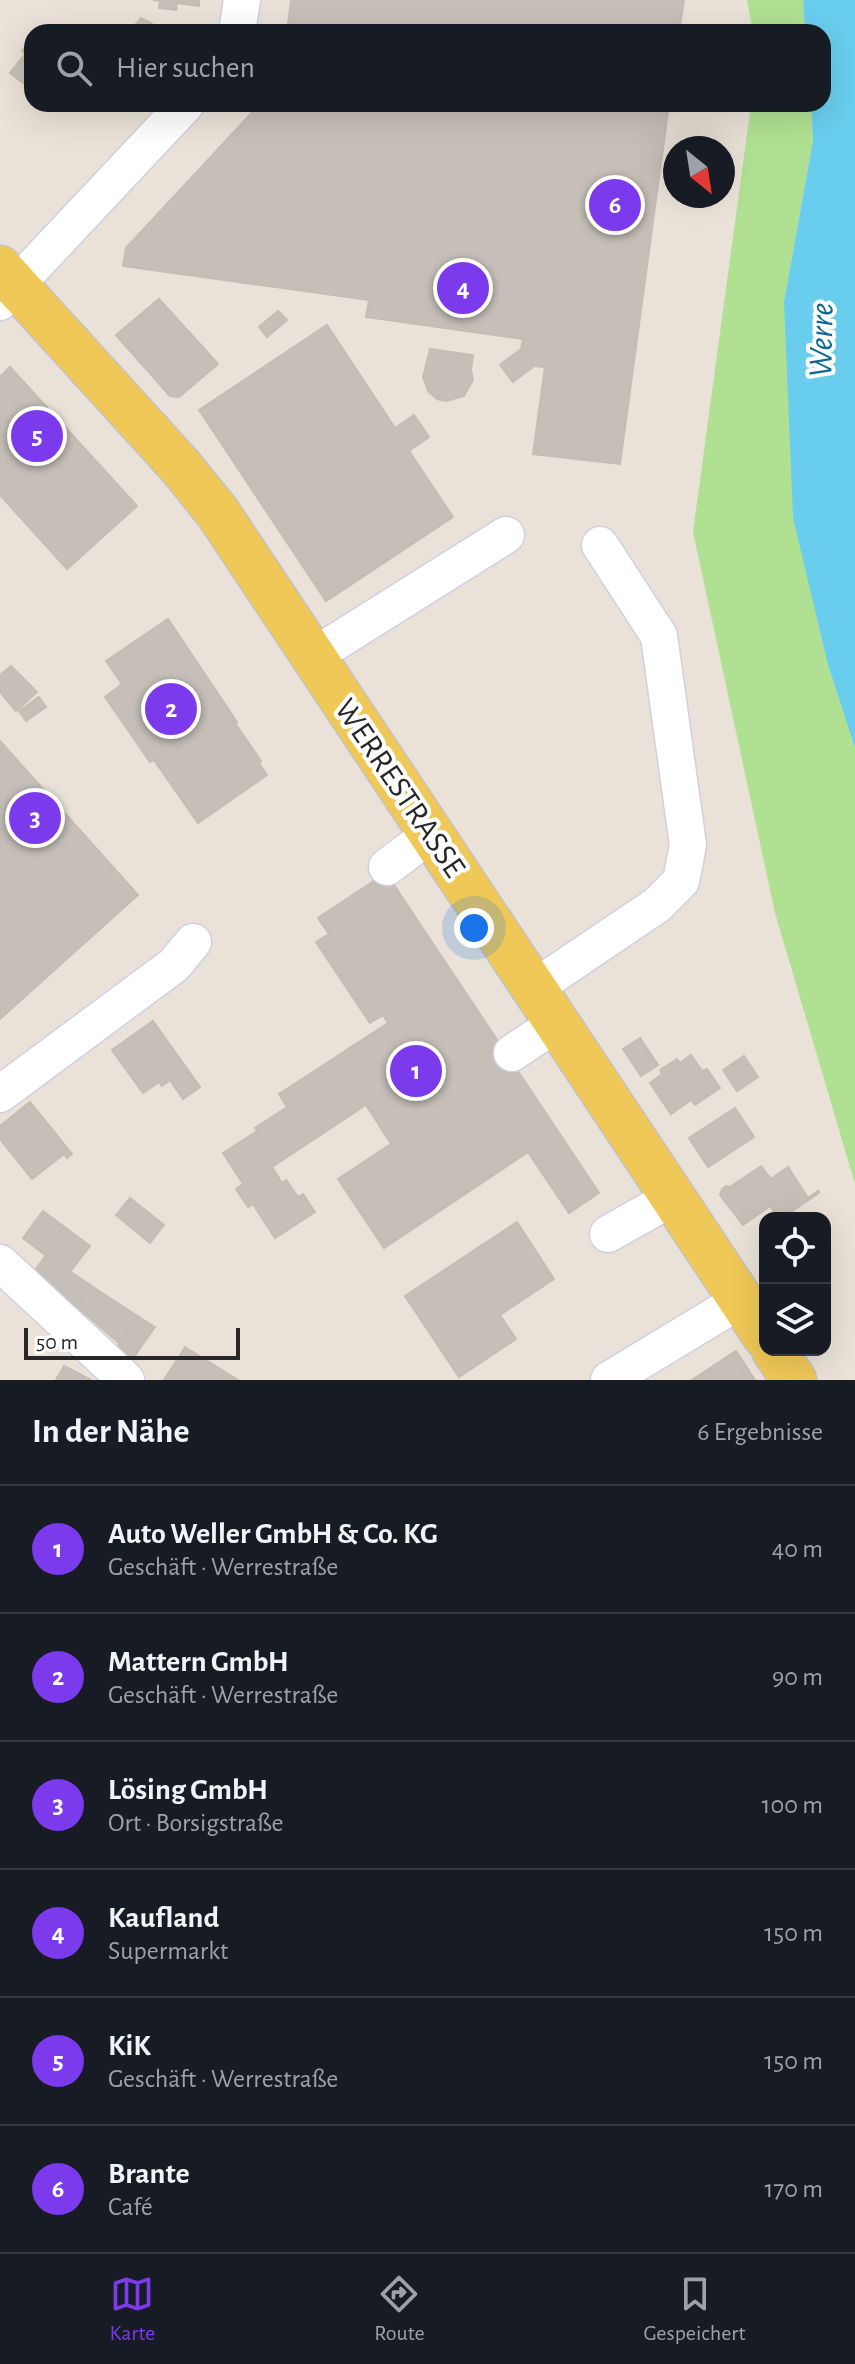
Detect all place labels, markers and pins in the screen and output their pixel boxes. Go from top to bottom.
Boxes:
pin: 6 [589,175,641,235]
pin: 4 [437,258,489,318]
pin: 5 [11,406,63,466]
pin: 2 [145,679,197,739]
pin: 3 [9,788,61,848]
pin: 1 [390,1041,442,1101]

